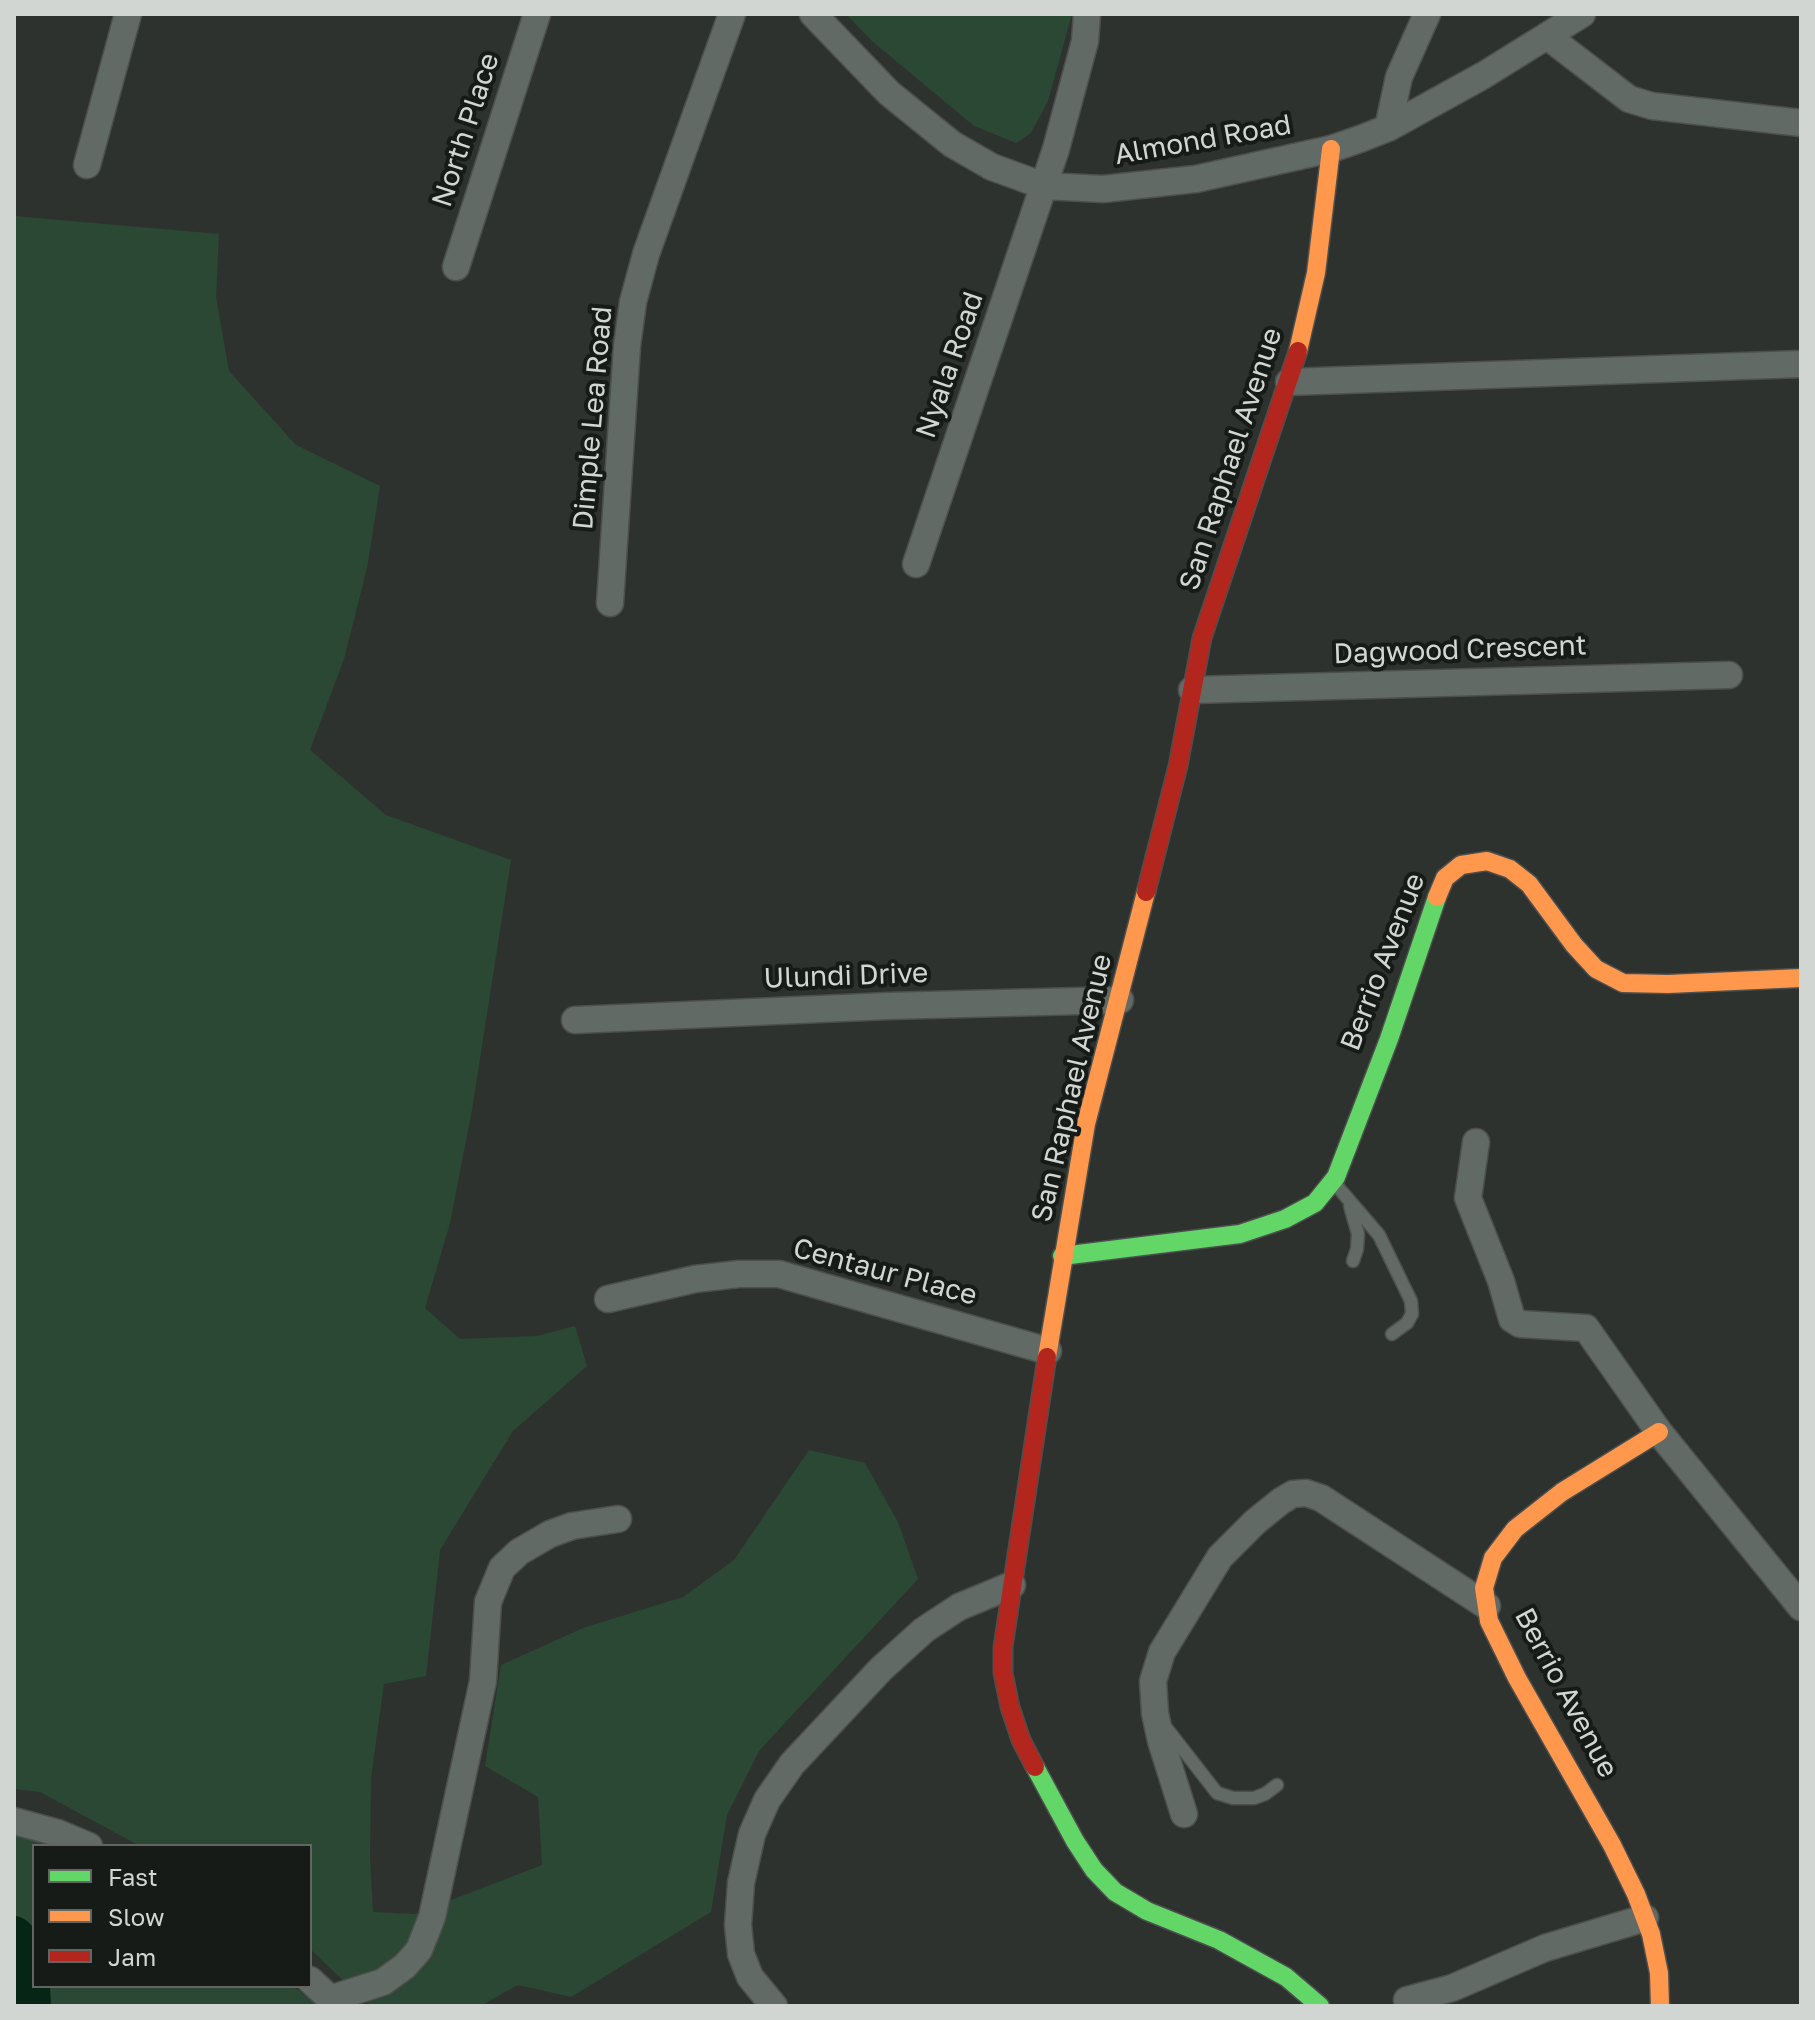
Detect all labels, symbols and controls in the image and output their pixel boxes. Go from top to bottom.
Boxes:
street label: North Place [425,49,507,211]
street label: Almond Road [1112,108,1294,172]
street label: Nyala Road [909,288,991,442]
street label: Dimple Lea Road [566,305,620,531]
street label: San Raphael Avenue [1173,324,1289,594]
street label: Dagwood Crescent [1333,629,1587,671]
street label: Berrio Avenue [1334,869,1432,1055]
street label: San Raphael Avenue [1025,951,1119,1225]
street label: Ulundi Drive [763,956,929,996]
street label: Centaur Place [790,1231,980,1313]
street label: Berrio Avenue [1507,1603,1625,1783]
legend [32,1844,312,1988]
text: Fast [108,1862,158,1891]
text: Slow [108,1902,164,1931]
text: Jam [108,1942,156,1971]

